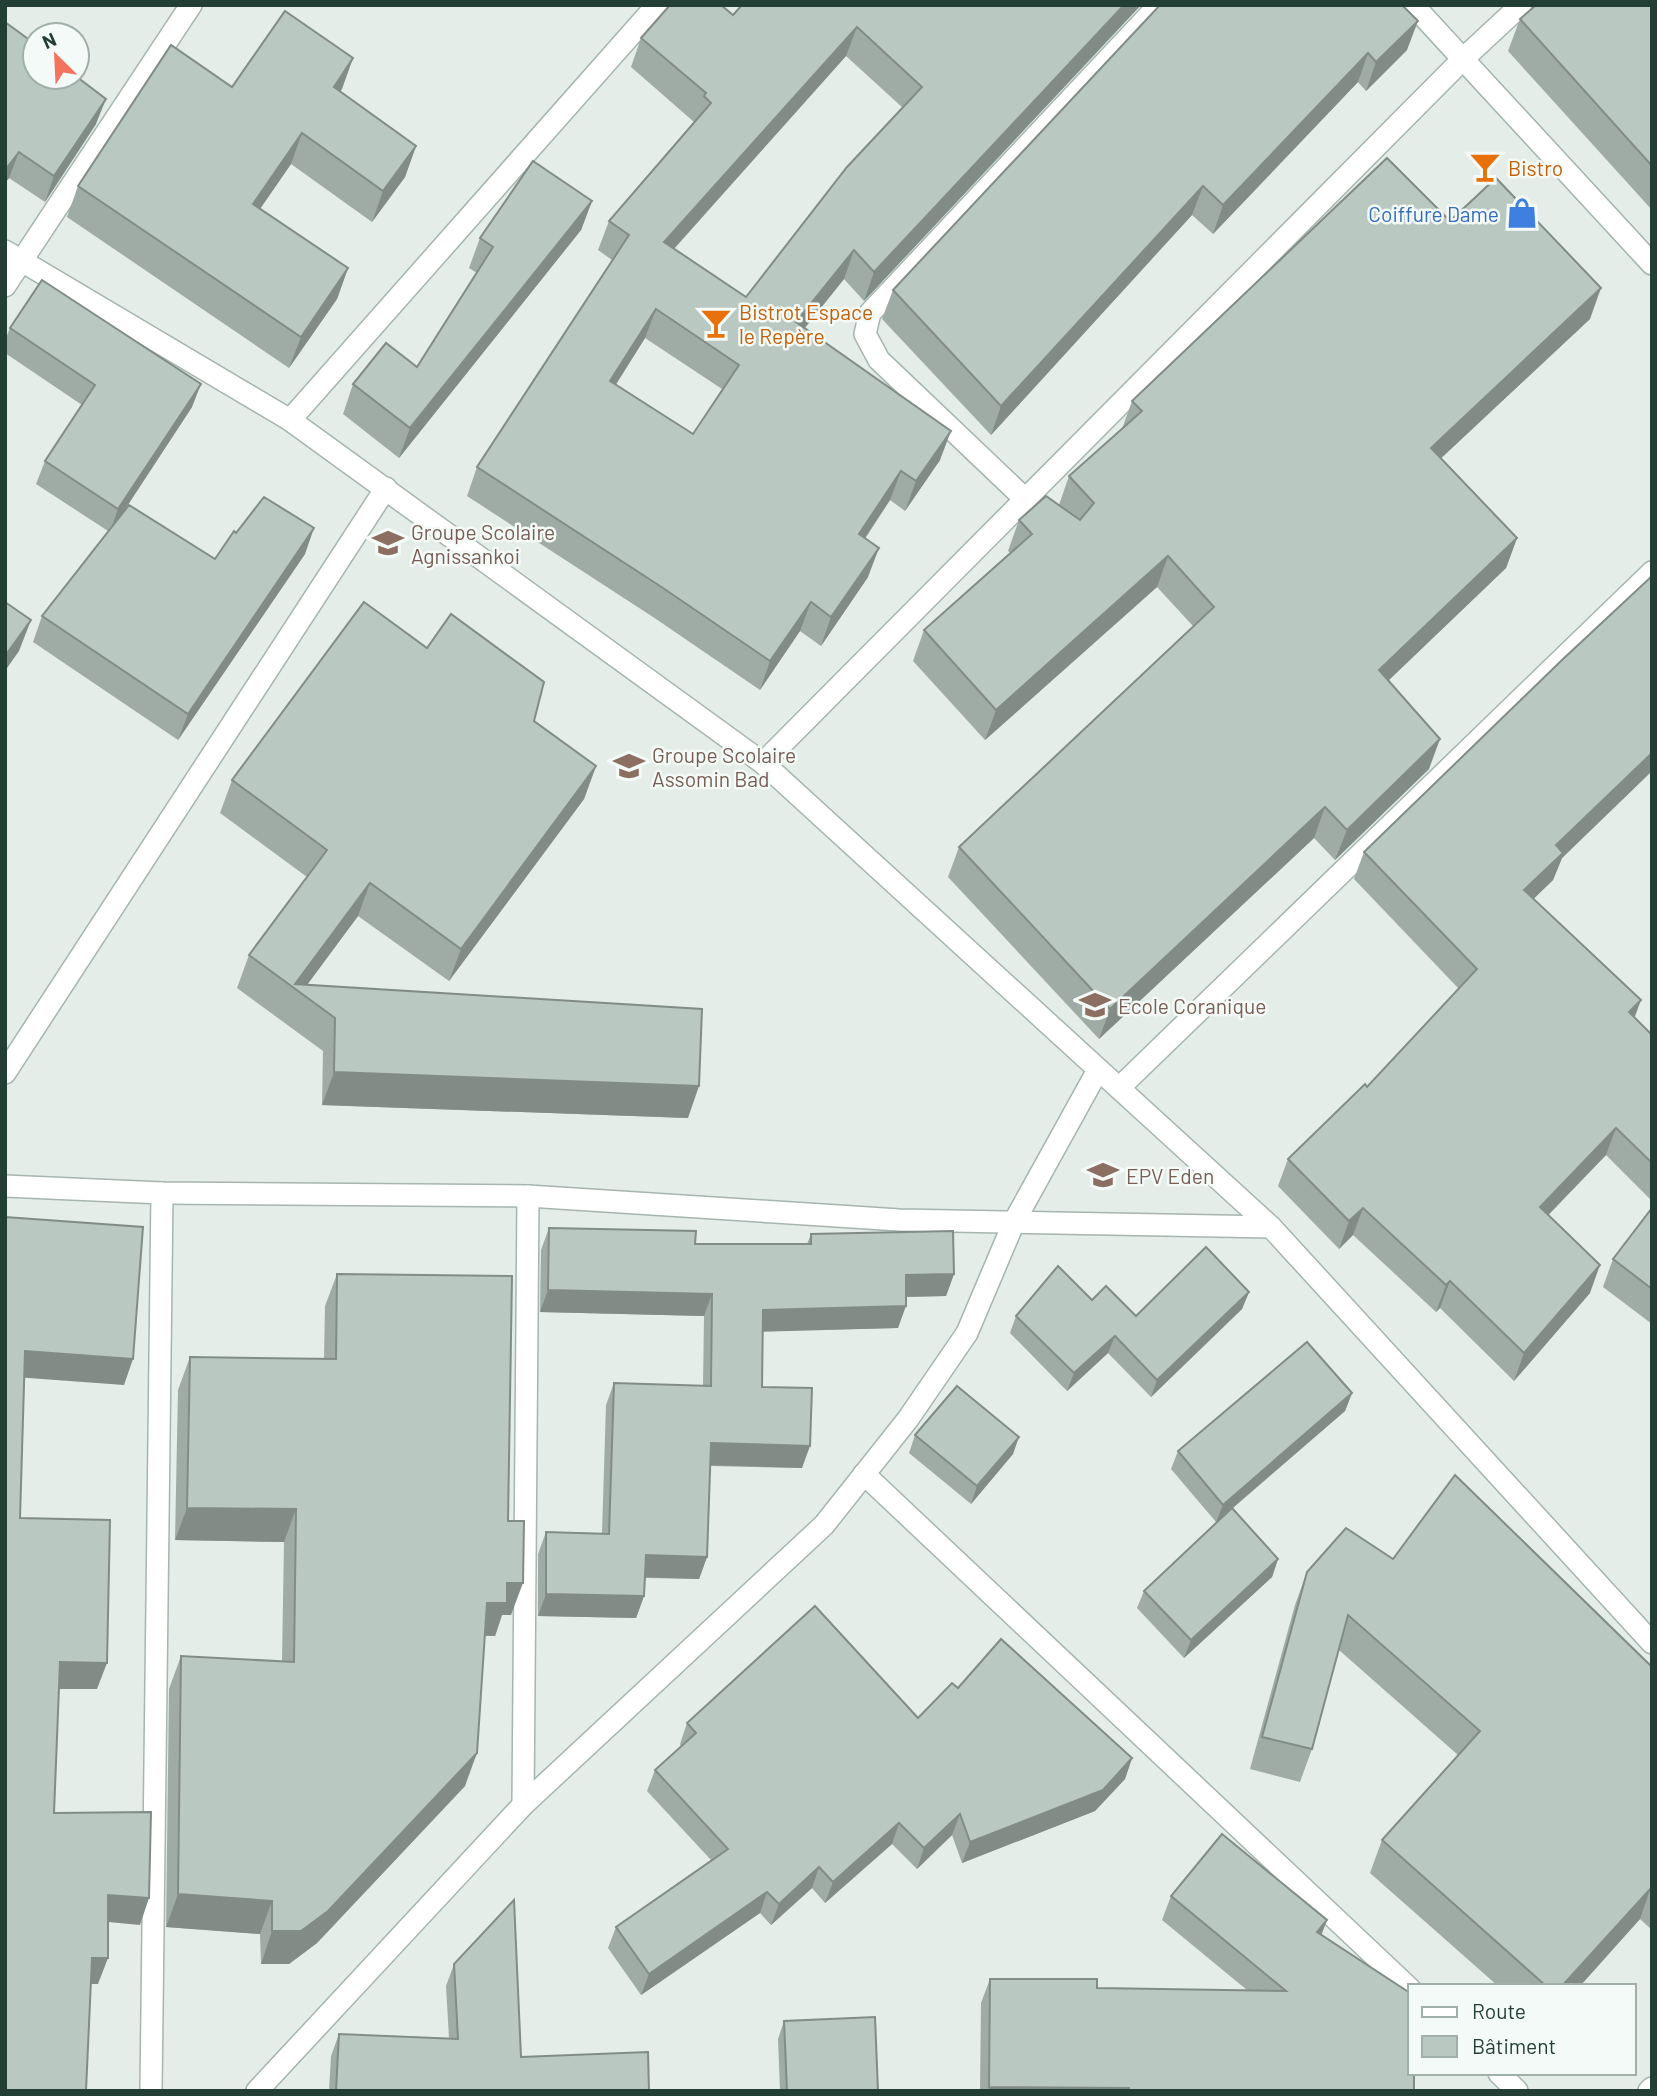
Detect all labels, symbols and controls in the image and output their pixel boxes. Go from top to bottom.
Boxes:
north arrow [21,21,91,91]
text: N [38,27,59,53]
bar icon: Bistro [1468,150,1502,184]
place label: Bistro [1508,155,1563,180]
shop icon: Coiffure Dame [1505,196,1539,230]
place label: Coiffure Dame [1368,201,1499,226]
place label: Bistrot Espace le Repère [739,299,873,348]
bar icon: Bistrot Espace le Repère [699,306,733,340]
place label: Groupe Scolaire Agnissankoi [411,519,555,568]
school or university icon: Groupe Scolaire Agnissankoi [371,526,405,560]
place label: Groupe Scolaire Assomin Bad [652,742,796,791]
school or university icon: Groupe Scolaire Assomin Bad [612,749,646,783]
school or university icon: Ecole Coranique [1078,988,1112,1022]
place label: Ecole Coranique [1118,993,1266,1018]
school or university icon: EPV Eden [1086,1158,1120,1192]
place label: EPV Eden [1126,1163,1214,1188]
legend [1408,1984,1636,2075]
text: Route [1472,1998,1526,2023]
text: Bâtiment [1472,2033,1556,2058]

